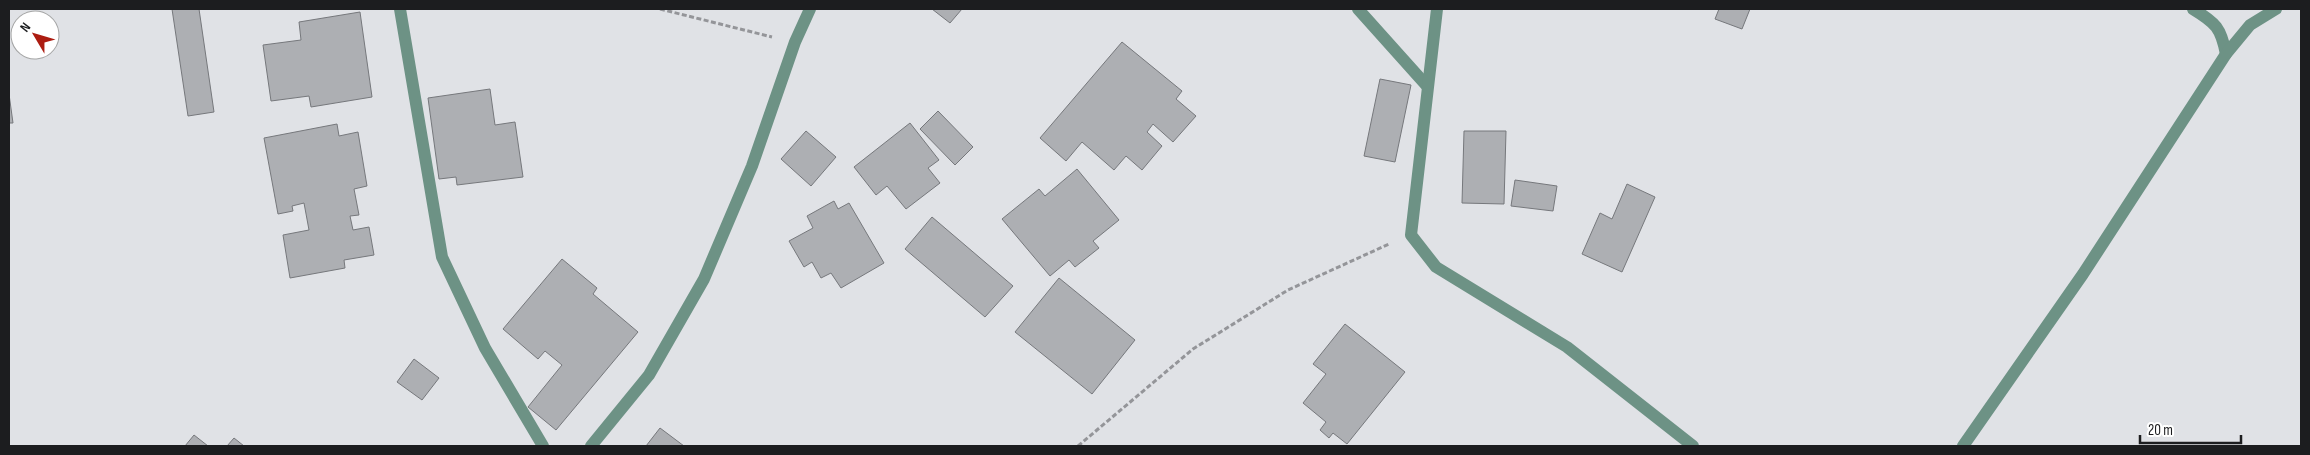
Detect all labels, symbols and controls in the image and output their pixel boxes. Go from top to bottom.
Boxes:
north arrow [10,10,60,60]
text: N [16,19,34,35]
scale bar [2140,412,2241,444]
text: 20 m [2148,421,2173,440]

